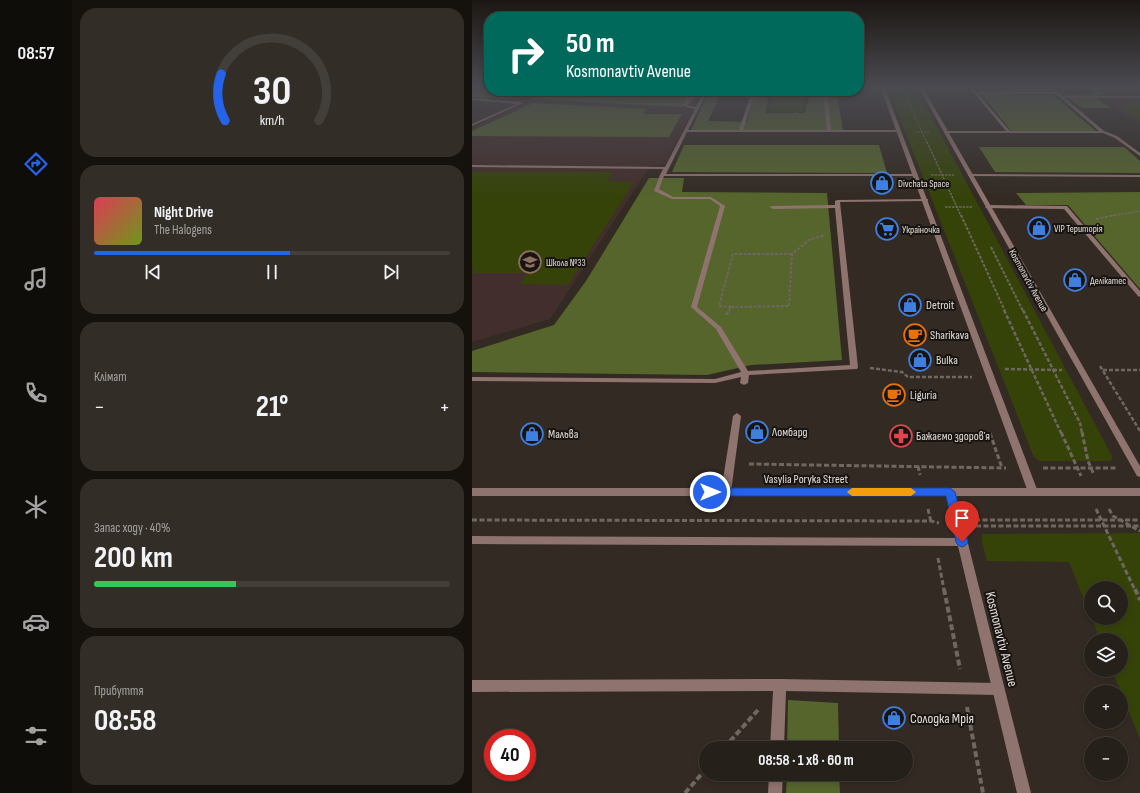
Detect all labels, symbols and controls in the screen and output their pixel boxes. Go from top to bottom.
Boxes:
text: 50 m [566,27,615,60]
icon: right [500,28,552,80]
text: 08:57 [18,43,54,64]
text: Kosmonavtiv Avenue [566,61,691,82]
text: 30 [253,66,291,115]
text: km/h [260,111,284,128]
icon: directions [22,150,50,178]
shop icon: Divchata Space [869,170,895,196]
place label: Divchata Space [898,178,949,190]
text: Night Drive [154,203,213,222]
shop icon: VIP Територія [1026,215,1052,241]
supermarket icon: Україночка [874,216,900,242]
text: The Halogens [154,222,212,238]
place label: VIP Територія [1054,223,1103,235]
place label: Україночка [902,224,940,236]
street label: Kosmonavtiv Avenue [1006,247,1050,314]
school or university icon: Школа №33 [517,249,543,275]
place label: Школа №33 [546,257,586,269]
icon: previous [142,261,164,283]
icon: pause [261,261,283,283]
icon: next [380,261,402,283]
icon: music [22,265,50,293]
shop icon: Делікатес [1062,267,1088,293]
place label: Делікатес [1090,275,1126,287]
shop icon: Detroit [897,292,923,318]
place label: Detroit [926,298,955,313]
cafe icon: Sharikava [902,322,928,348]
place label: Sharikava [930,328,969,343]
shop icon: Bulka [907,347,933,373]
place label: Bulka [936,353,958,368]
text: Клімат [94,369,127,385]
icon: phone [22,379,50,407]
cafe icon: Liguria [881,382,907,408]
place label: Liguria [910,388,937,403]
text: 21° [256,389,288,425]
text: − [94,394,105,421]
text: + [439,394,450,421]
shop icon: Ломбард [744,419,770,445]
shop icon: Мальва [519,421,545,447]
pharmacy icon: Бажаємо здоровʼя [888,423,914,449]
place label: Ломбард [771,425,808,440]
place label: Мальва [548,427,579,442]
place label: Бажаємо здоровʼя [916,429,990,444]
position arrow [689,471,731,513]
street label: Vasylia Poryka Street [764,472,849,487]
icon: climate [22,493,50,521]
pin [945,501,979,542]
icon: arrive [951,507,973,529]
text: Запас ходу · 40% [94,520,170,536]
text: 200 km [94,540,173,576]
map controls [1084,581,1128,781]
button: search [1084,581,1128,625]
street label: Kosmonavtiv Avenue [981,590,1022,688]
icon: car [22,608,50,636]
button: layers [1084,633,1128,677]
text: Прибуття [94,683,144,699]
button: + [1084,685,1128,729]
text: 08:58 [94,703,156,739]
shop icon: Солодка Мрія [881,705,907,731]
place label: Солодка Мрія [910,710,974,727]
icon: filters [22,722,50,750]
speed limit sign: 40 [484,729,536,781]
button: − [1084,737,1128,781]
text: 08:58 · 1 хв · 60 m [758,751,854,770]

